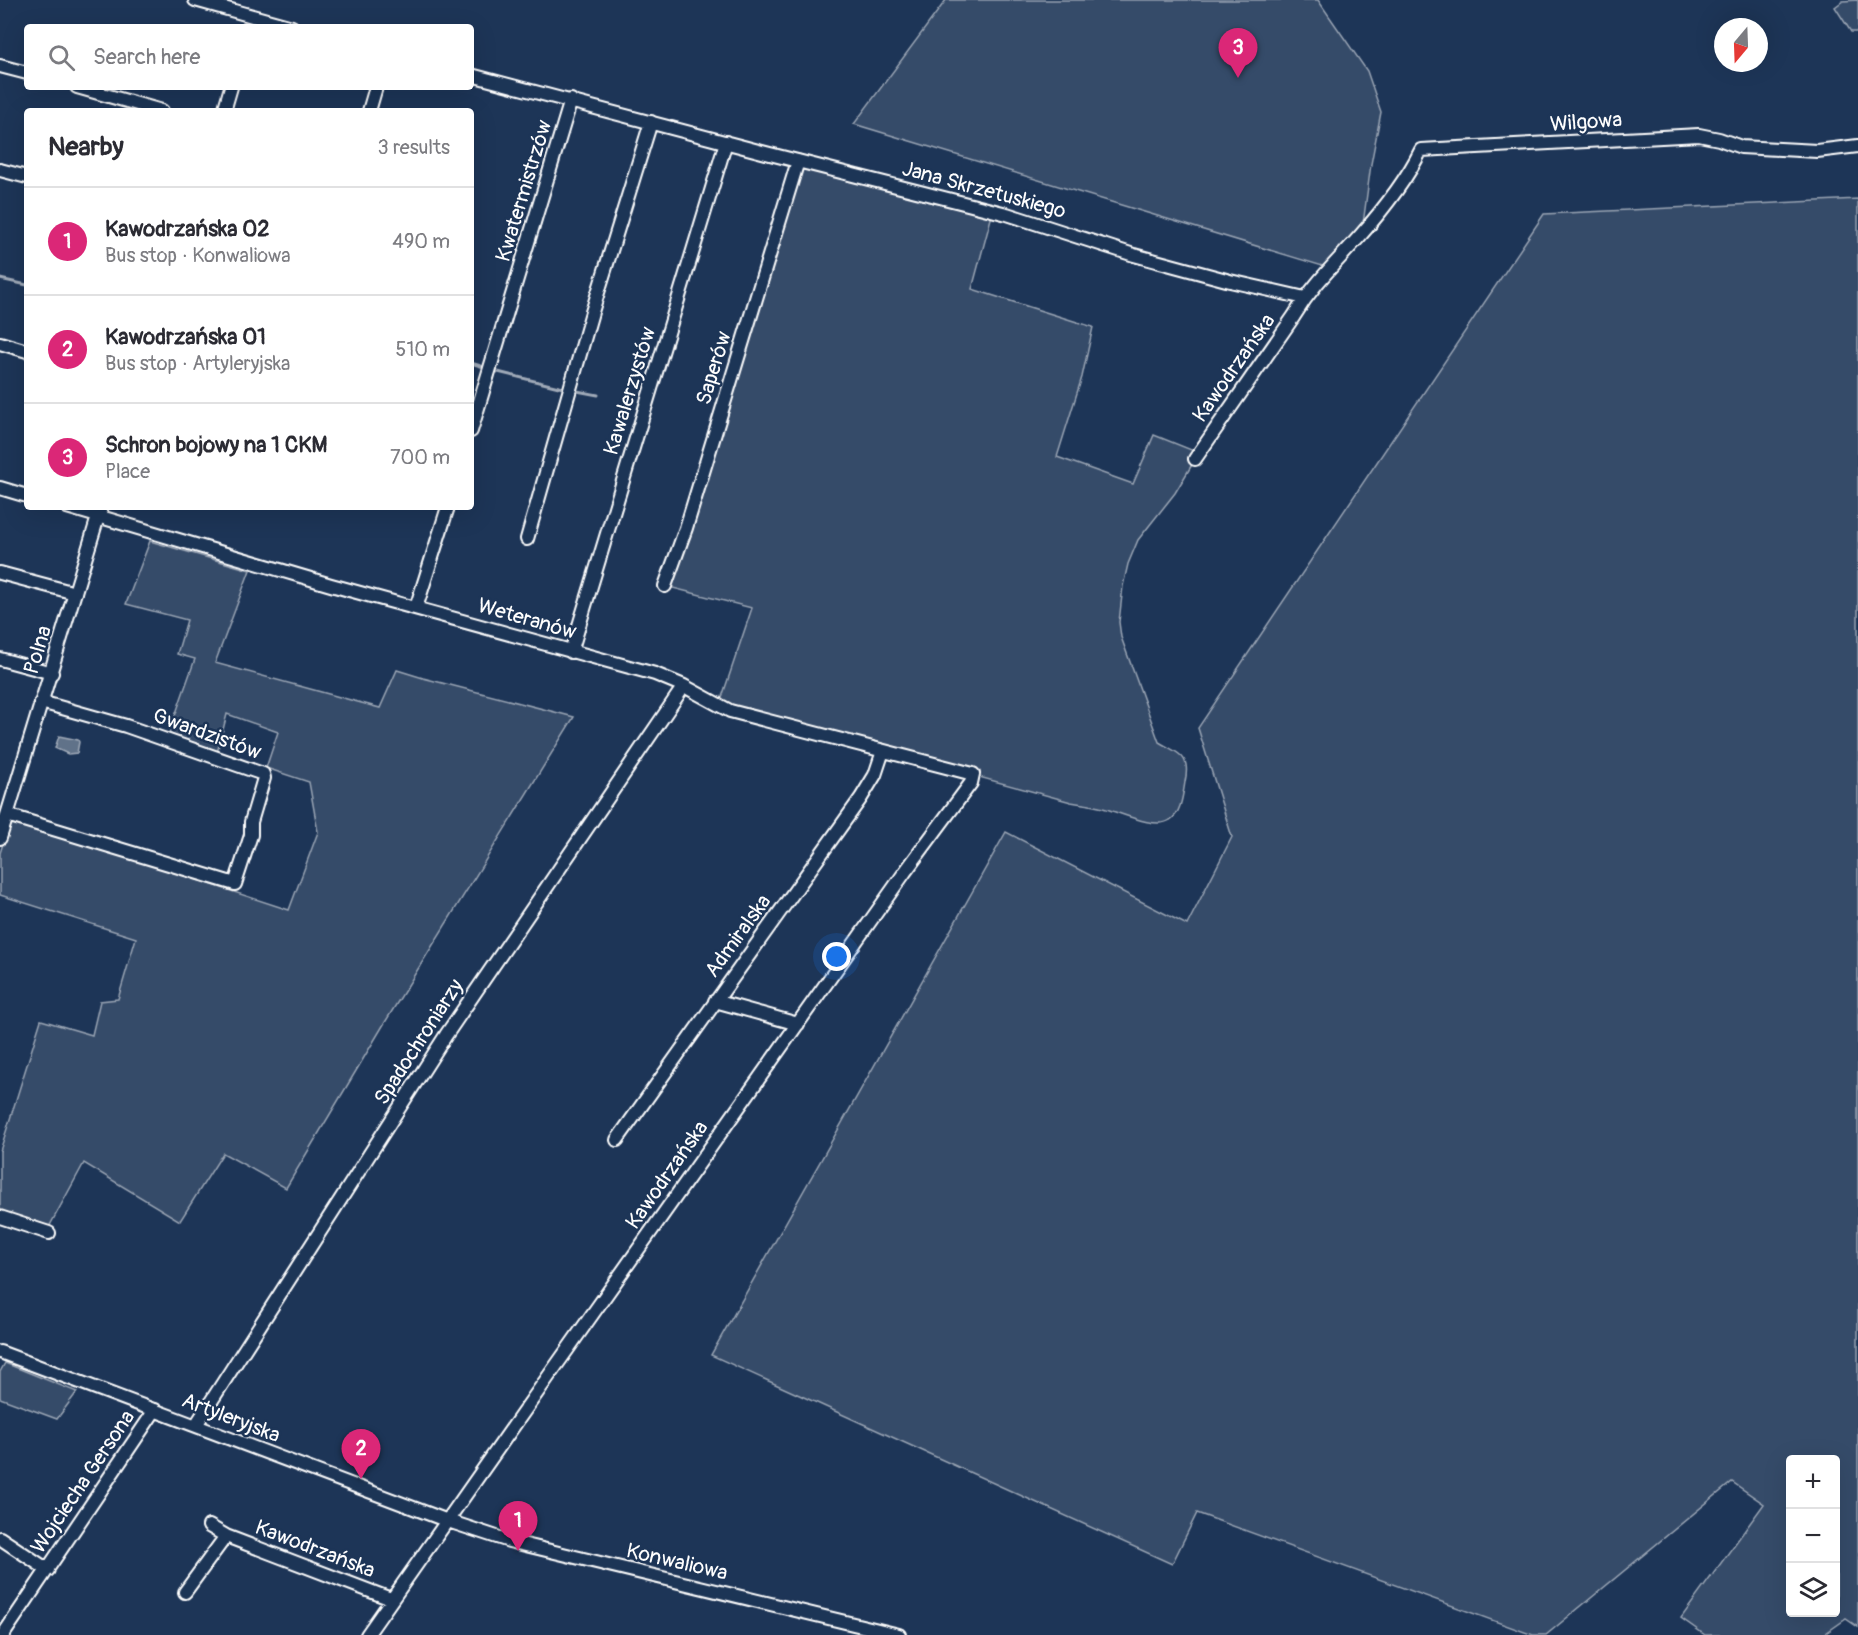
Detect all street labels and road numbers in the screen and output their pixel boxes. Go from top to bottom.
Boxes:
street label: Wilgowa [1549,106,1623,138]
street label: Kwatermistrzów [490,117,558,265]
street label: Jana Skrzetuskiego [899,155,1069,225]
street label: Kawodrzańska [1187,308,1281,428]
street label: Kawalerzystów [598,324,662,458]
street label: Saperów [690,328,738,408]
street label: Weteranów [475,592,579,646]
street label: Polna [18,622,58,678]
street label: Gwardzistów [149,702,265,766]
street label: Admiralska [699,889,777,983]
street label: Spadochroniarzy [368,974,470,1110]
street label: Kawodrzańska [620,1115,714,1235]
street label: Artyleryjska [178,1387,284,1449]
street label: Wojciecha Gersona [25,1405,141,1559]
street label: Kawodrzańska [251,1514,379,1584]
street label: Konwaliowa [624,1537,730,1587]

